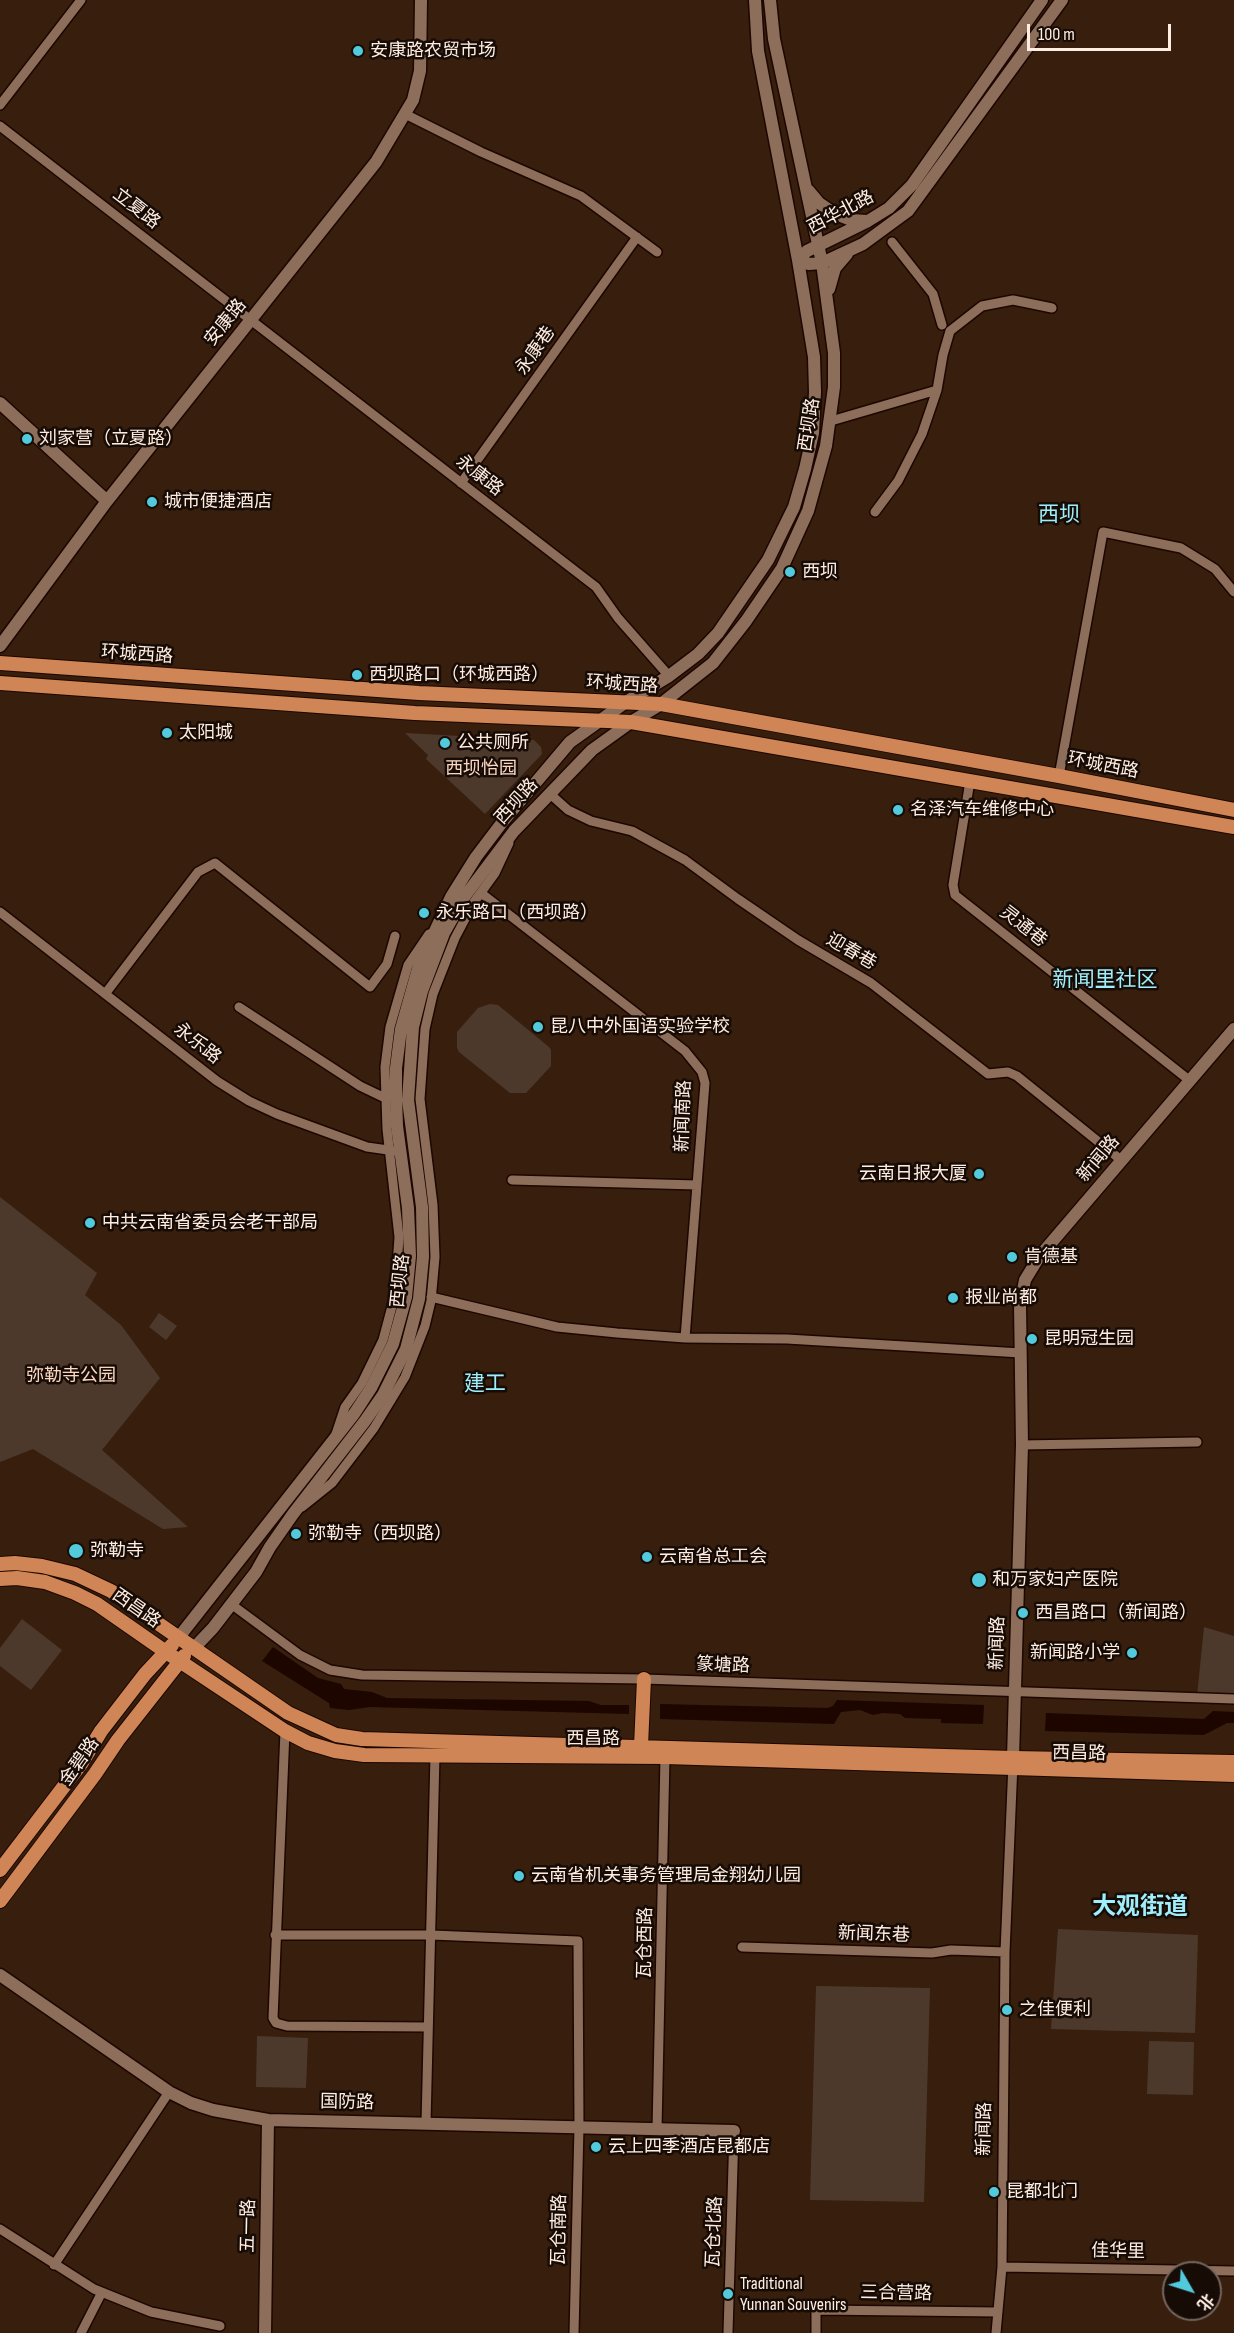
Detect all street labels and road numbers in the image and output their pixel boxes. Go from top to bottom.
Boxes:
street label: 立夏路 [108,184,164,234]
street label: 西华北路 [804,187,878,239]
street label: 安康路 [201,295,251,351]
street label: 永康巷 [512,323,560,379]
street label: 西坝路 [795,397,825,453]
street label: 永康路 [451,451,507,501]
street label: 环城西路 [100,642,174,668]
street label: 环城西路 [585,672,659,698]
street label: 环城西路 [1066,749,1140,783]
street label: 西坝路 [491,775,543,829]
street label: 灵通巷 [995,902,1051,952]
street label: 迎春巷 [822,929,880,975]
street label: 永乐路 [169,1019,225,1069]
street label: 新闻南路 [672,1080,696,1152]
street label: 新闻路 [1073,1131,1125,1187]
street label: 西坝路 [387,1253,415,1309]
street label: 西昌路 [108,1585,164,1633]
street label: 新闻路 [986,1616,1010,1670]
street label: 篆塘路 [696,1654,750,1678]
street label: 西昌路 [566,1728,620,1750]
street label: 金碧路 [56,1734,104,1790]
street label: 西昌路 [1052,1743,1106,1765]
street label: 瓦仓西路 [635,1907,657,1979]
street label: 新闻东巷 [838,1923,910,1947]
street label: 国防路 [320,2092,374,2114]
street label: 新闻路 [974,2102,996,2156]
street label: 瓦仓南路 [549,2194,571,2266]
street label: 瓦仓北路 [703,2196,727,2268]
street label: 五一路 [238,2199,260,2253]
street label: 佳华里 [1091,2241,1145,2263]
street label: 三合营路 [860,2283,932,2305]

